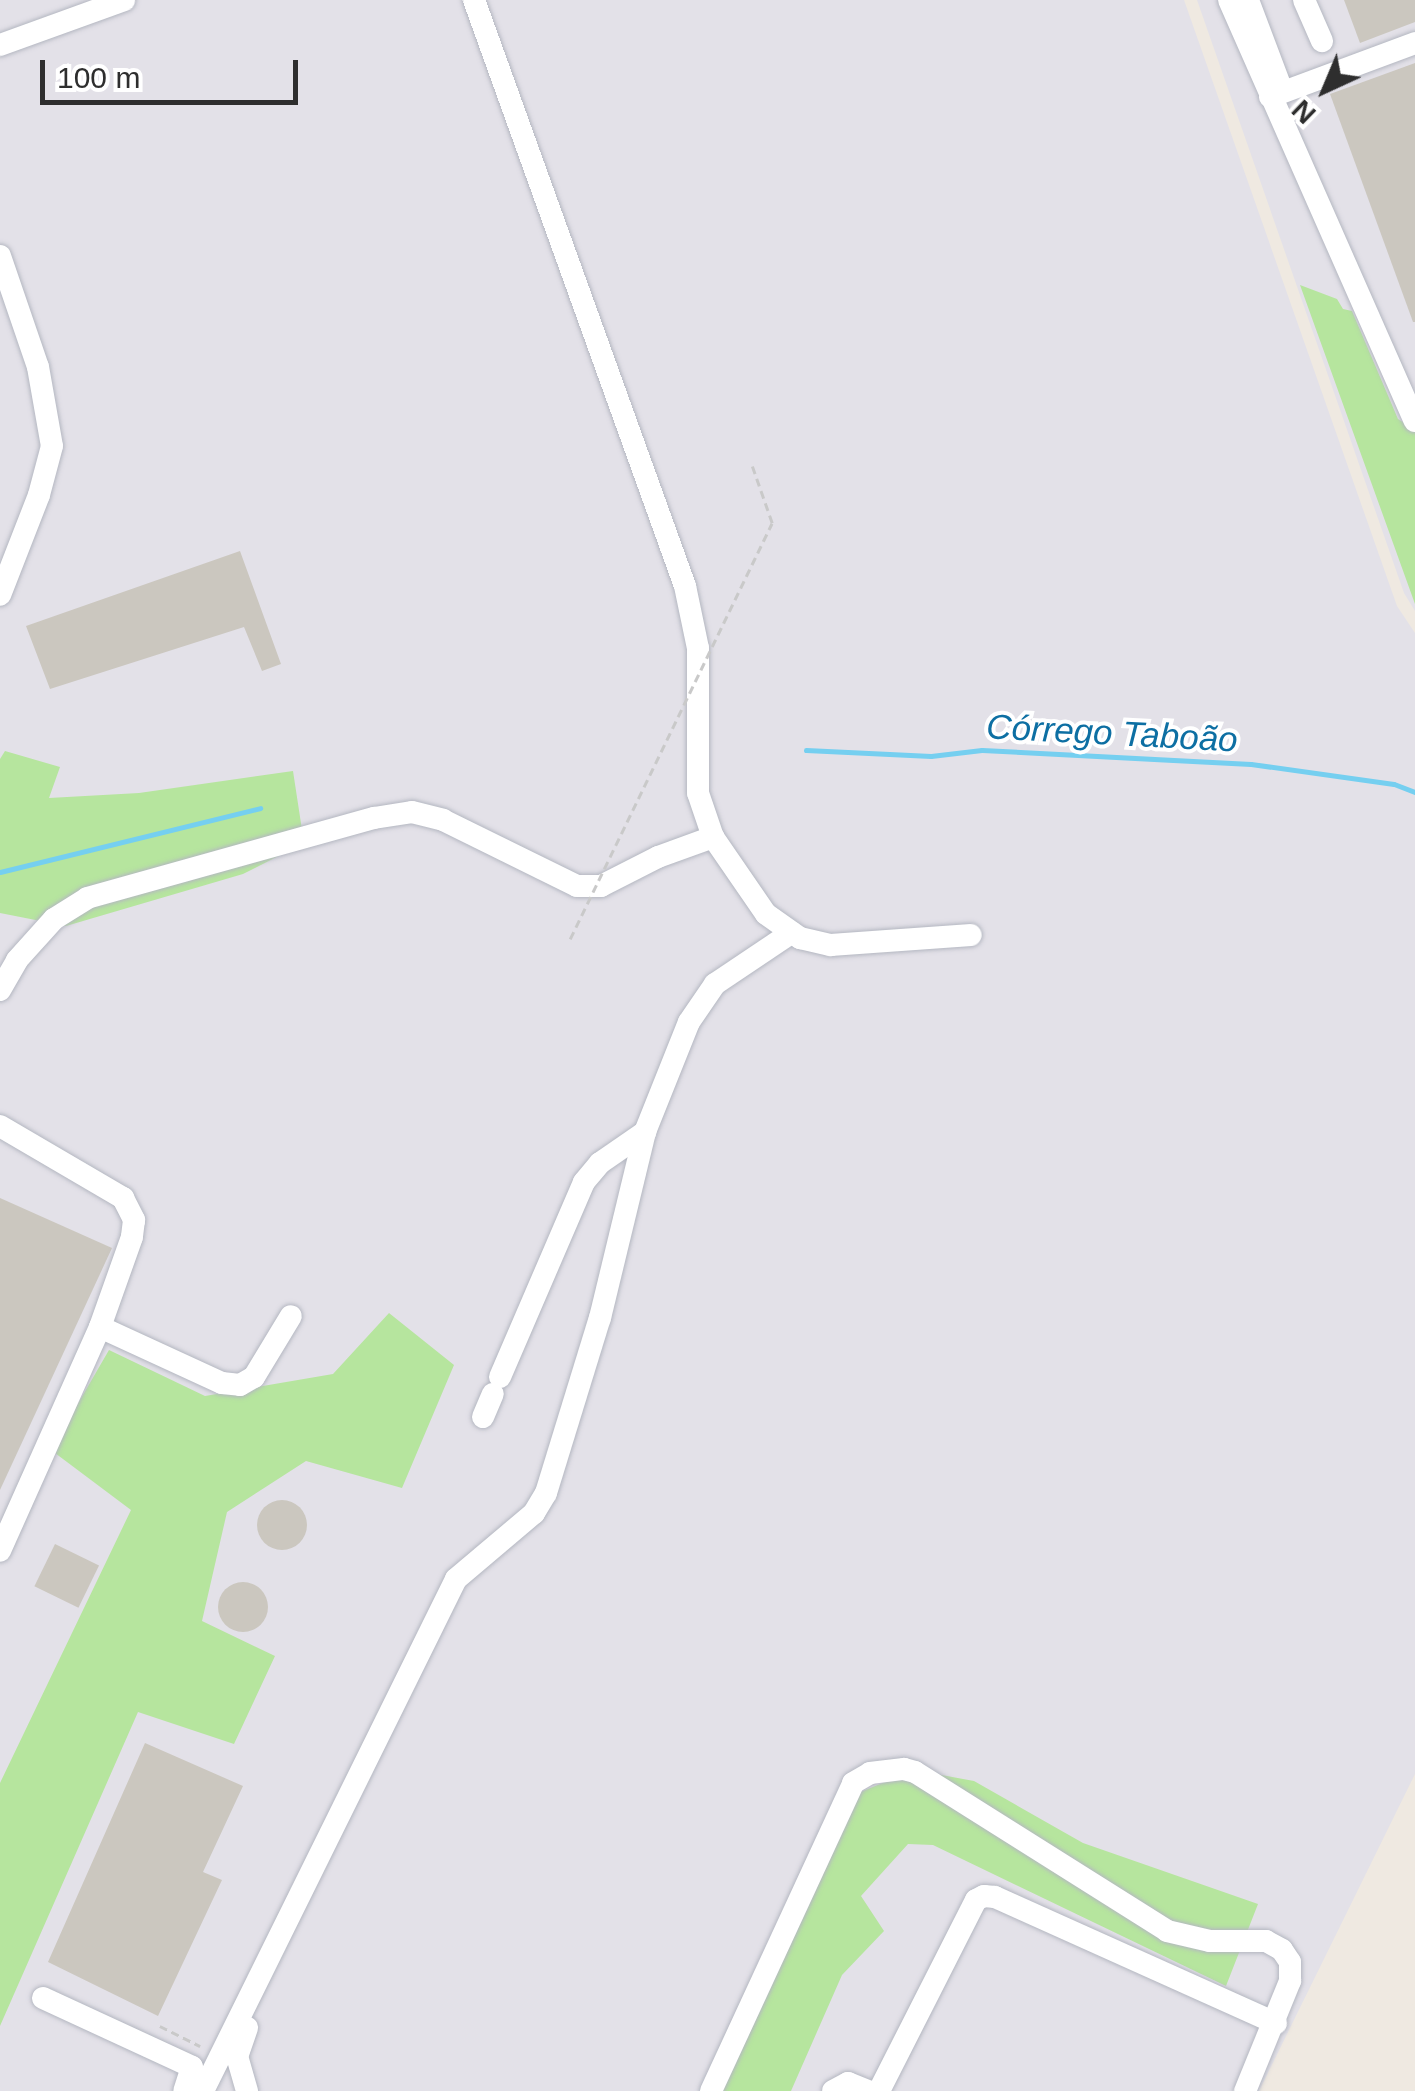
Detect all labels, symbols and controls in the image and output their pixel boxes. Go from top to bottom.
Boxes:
scale bar [45,40,302,102]
north arrow [1275,40,1375,140]
text: 100 m [57,61,140,94]
text: N [1286,94,1322,130]
water label: Córrego Taboão [985,705,1239,761]

